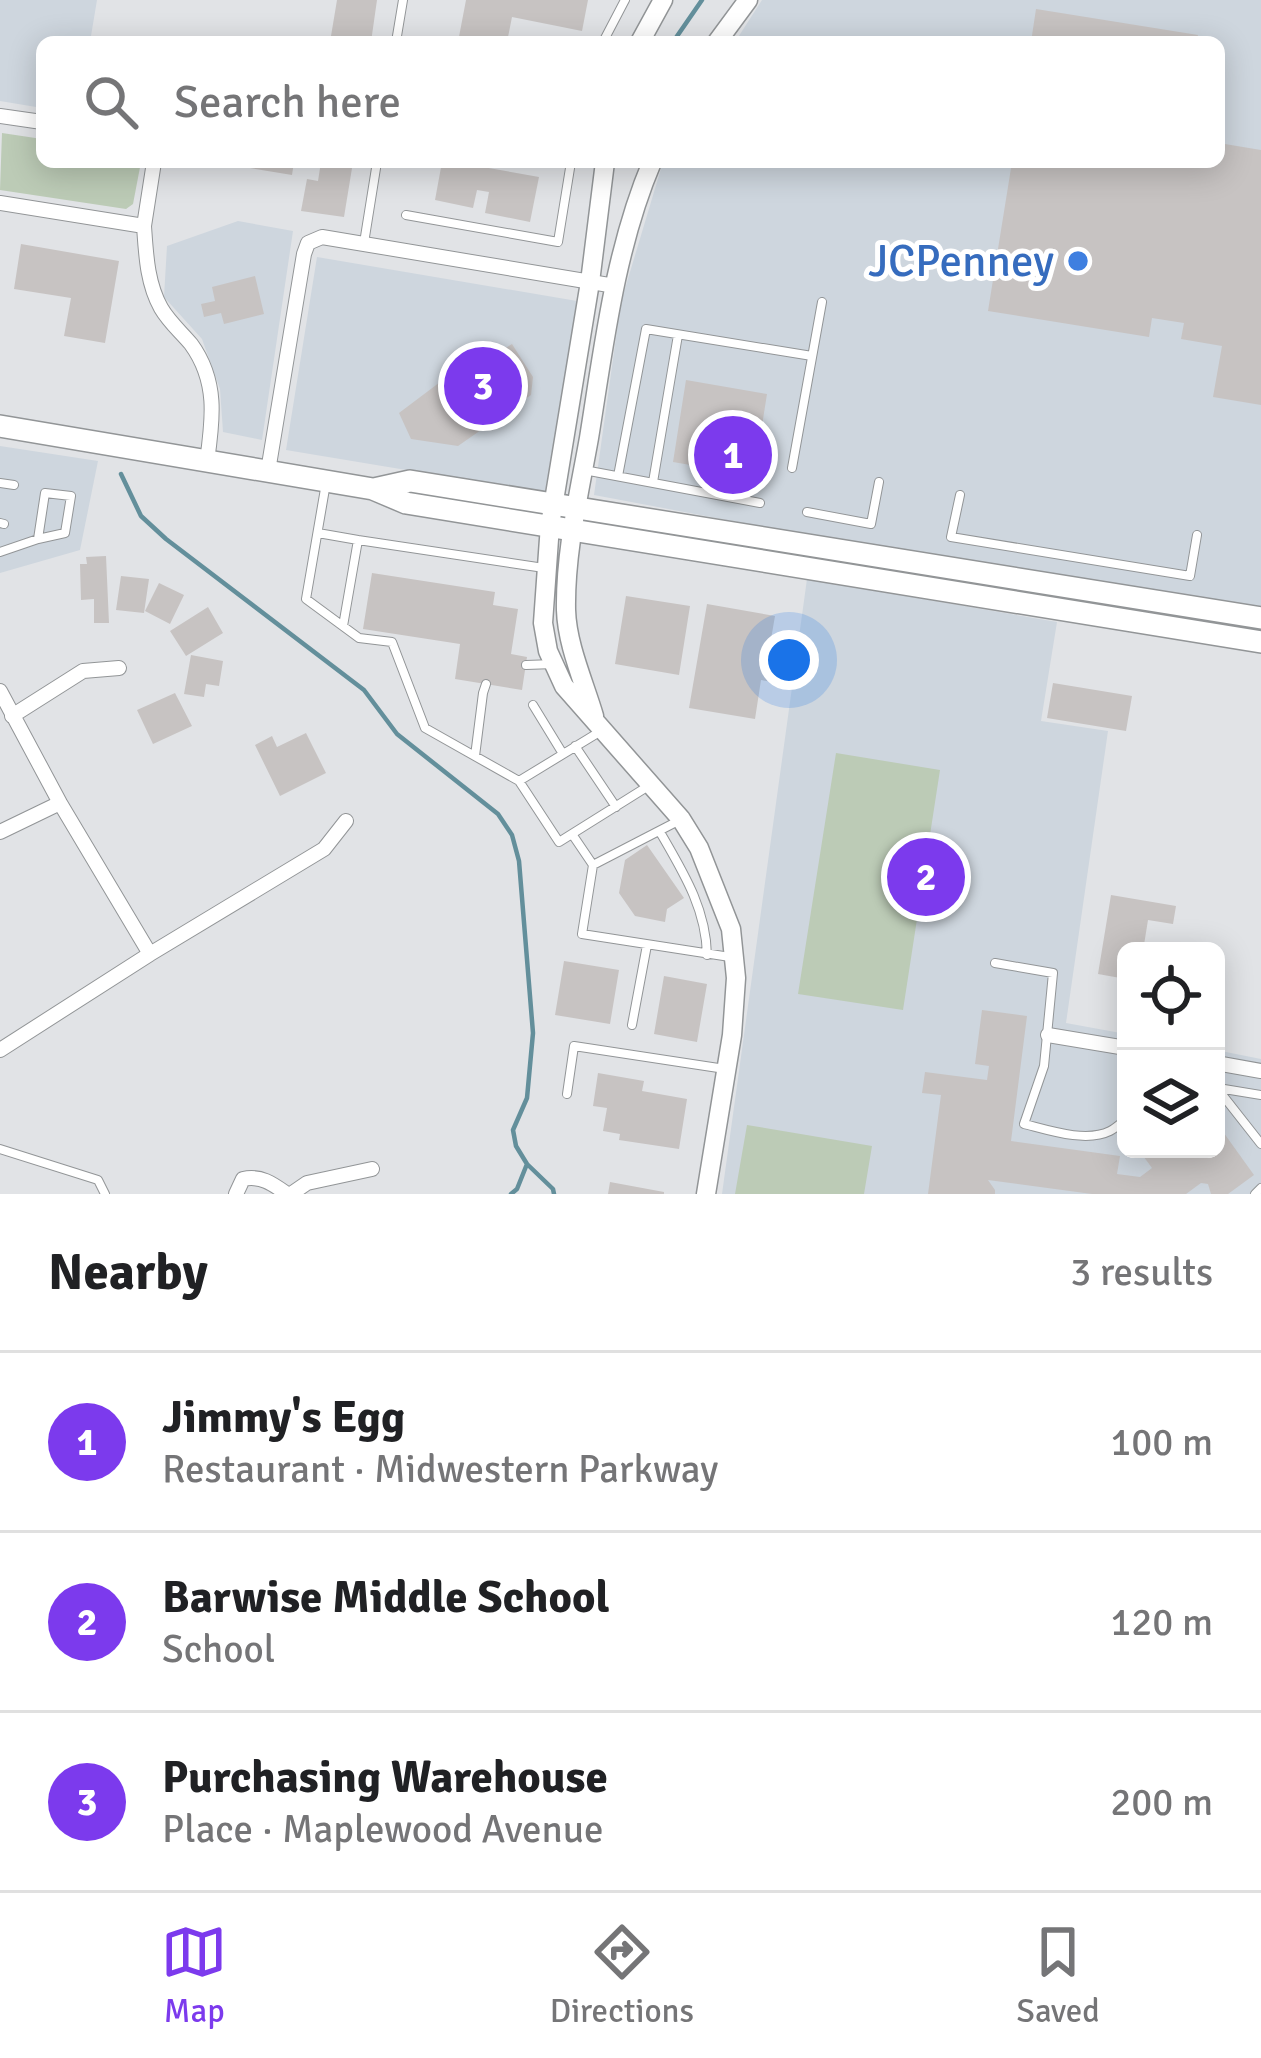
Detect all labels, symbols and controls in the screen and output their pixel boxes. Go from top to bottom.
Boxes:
search box [36,36,1225,168]
icon: search [78,69,144,135]
text: Search here [174,75,401,130]
place label: JCPenney [868,234,1054,289]
marker: JCPenney [1065,248,1091,274]
pin: 3 [444,341,522,431]
pin: 1 [694,410,772,500]
your location [759,630,819,690]
pin: 2 [887,832,965,922]
map controls [1117,942,1225,1158]
button: locate [1117,942,1225,1050]
button: layers [1117,1050,1225,1158]
text: Nearby [48,1241,208,1304]
text: 3 results [1070,1248,1213,1296]
text: Jimmy's Egg [162,1390,405,1445]
text: 1 [76,1418,98,1466]
text: 100 m [1110,1418,1213,1466]
text: Restaurant · Midwestern Parkway [162,1445,718,1493]
text: Barwise Middle School [162,1570,609,1625]
text: 2 [76,1598,98,1646]
text: 120 m [1110,1598,1213,1646]
text: School [162,1625,275,1673]
text: Purchasing Warehouse [162,1750,608,1805]
text: 3 [76,1778,98,1826]
text: 200 m [1110,1778,1213,1826]
text: Place · Maplewood Avenue [162,1805,603,1853]
tab: Map [161,1919,227,2032]
tab: Directions [550,1919,694,2032]
tab: Saved [1017,1919,1100,2032]

